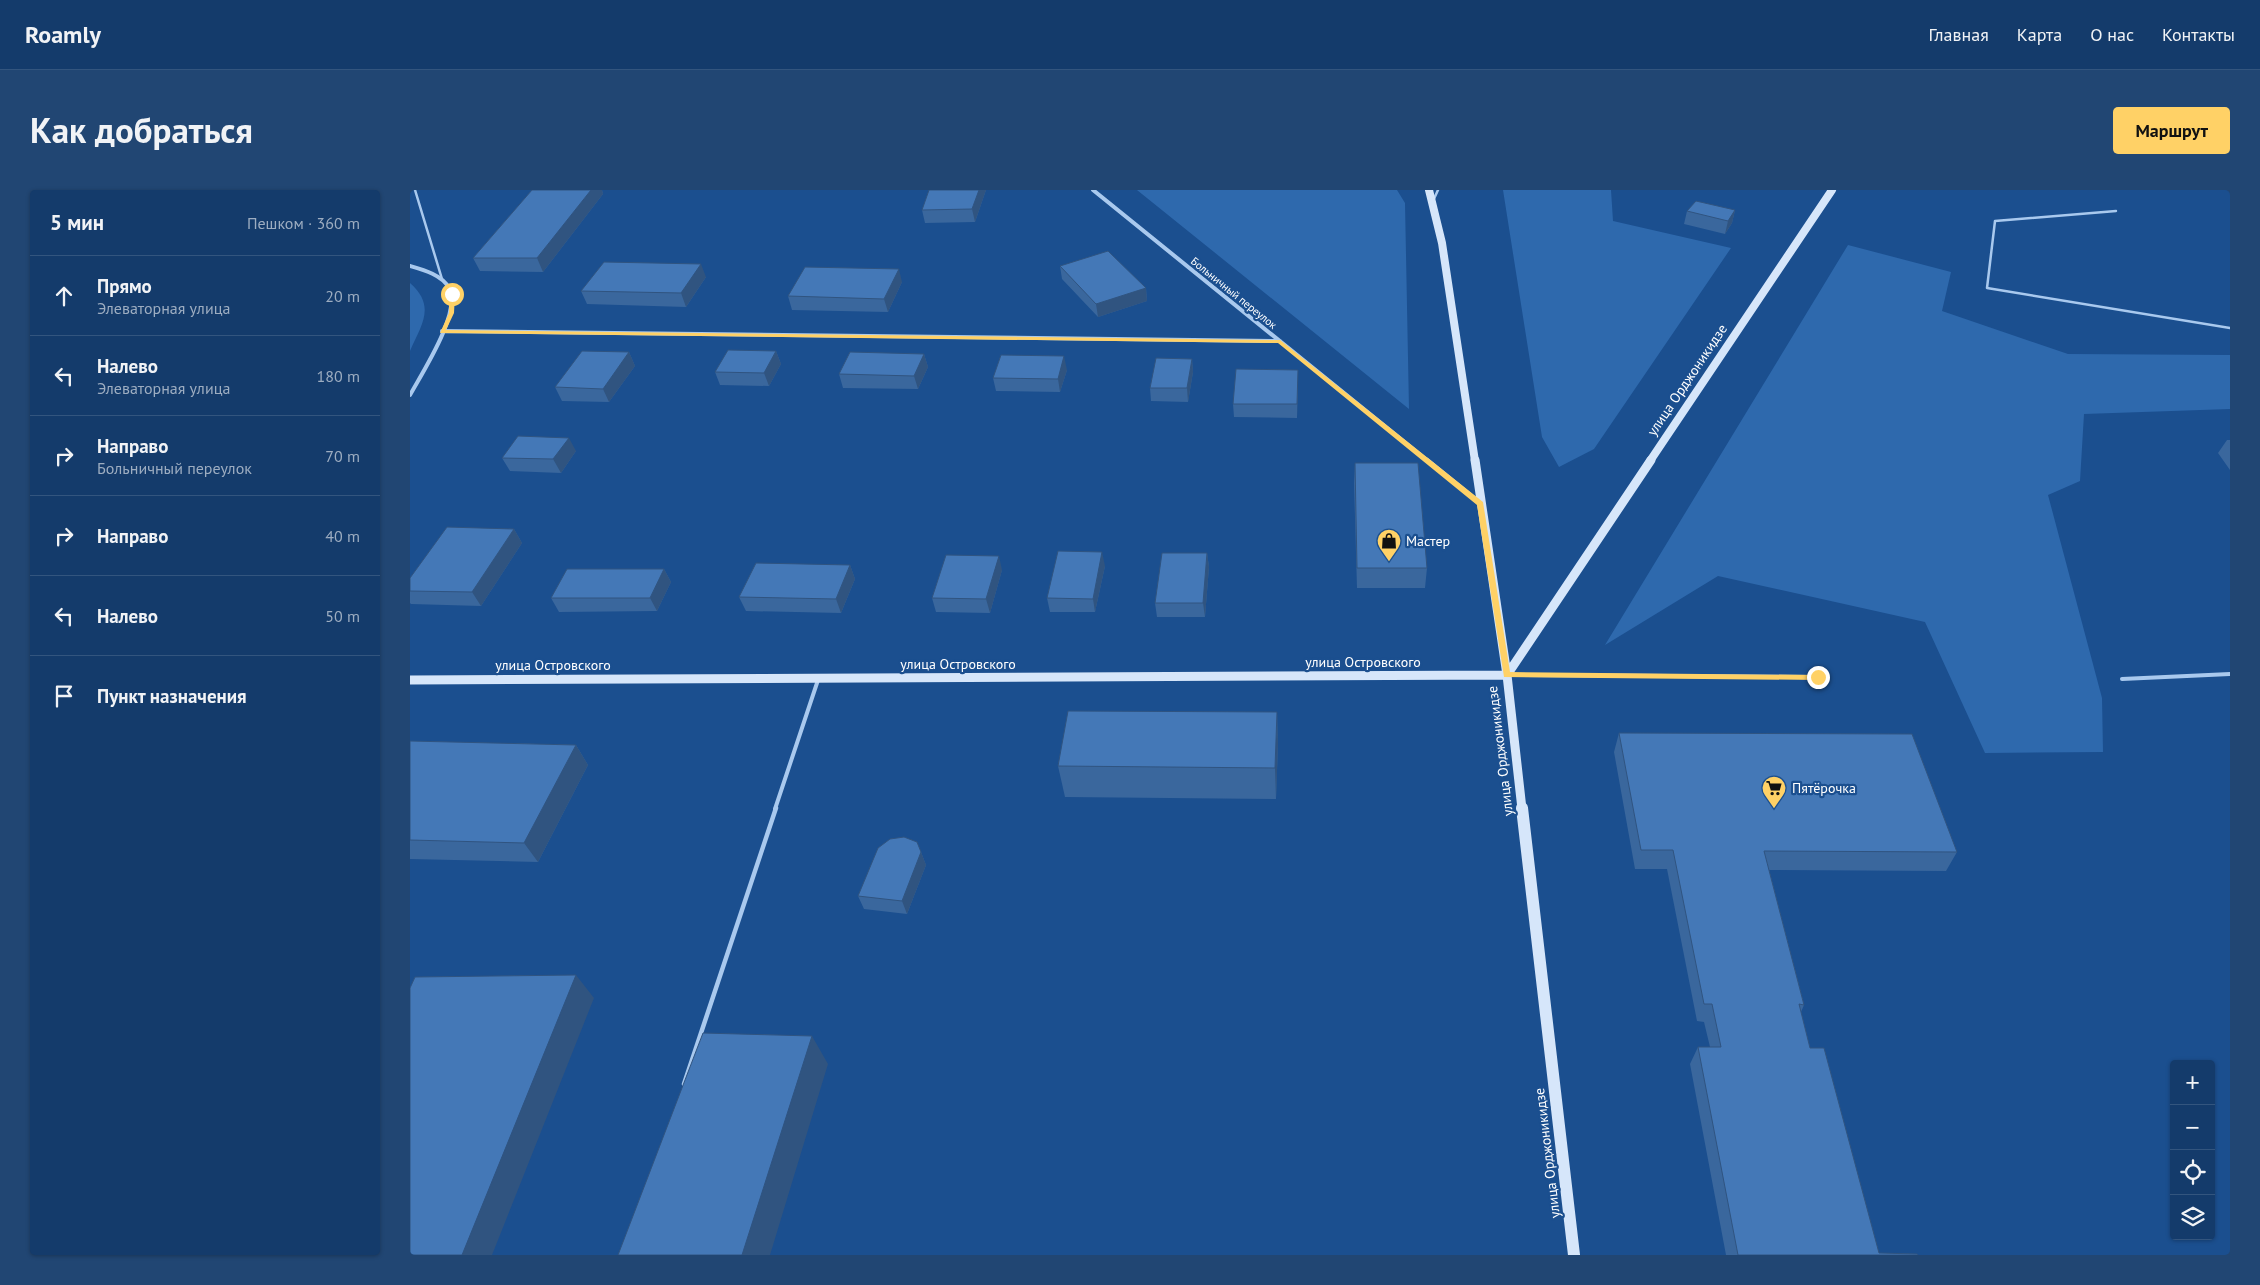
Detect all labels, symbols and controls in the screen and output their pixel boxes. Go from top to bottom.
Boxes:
text: Roamly [25,19,101,50]
text: Главная [1928,23,1989,46]
text: Карта [2017,23,2062,46]
text: О нас [2090,23,2134,46]
text: Контакты [2162,23,2235,46]
text: Как добраться [30,107,253,153]
button: Маршрут [2113,107,2230,154]
text: 5 мин [50,209,104,236]
text: Пешком · 360 m [247,213,360,233]
street label: Больничный переулок [1188,254,1280,332]
text: Прямо [97,274,152,298]
icon: ahead [50,282,78,310]
route start [441,283,464,306]
text: 20 m [325,286,360,306]
text: Элеваторная улица [97,298,230,318]
street label: улица Орджоникидзе [1643,321,1731,439]
text: Налево [97,354,158,378]
icon: left [50,362,78,390]
text: 180 m [317,366,360,386]
text: Элеваторная улица [97,378,230,398]
text: Направо [97,434,168,458]
icon: right [50,442,78,470]
text: 70 m [325,446,360,466]
text: Больничный переулок [97,458,252,478]
icon: right [50,522,78,550]
text: Направо [97,524,168,548]
text: 40 m [325,526,360,546]
shop icon: Мастер [1376,528,1402,562]
place label: Мастер [1406,532,1450,550]
icon: left [50,602,78,630]
text: Налево [97,604,158,628]
text: 50 m [325,606,360,626]
street label: улица Островского [1305,653,1421,671]
street label: улица Островского [900,655,1016,673]
street label: улица Островского [495,656,611,674]
route end [1807,666,1830,689]
icon: arrive [50,682,78,710]
text: Пункт назначения [97,684,247,708]
street label: улица Орджоникидзе [1483,685,1517,817]
supermarket icon: Пятёрочка [1761,775,1787,809]
place label: Пятёрочка [1792,779,1856,797]
map controls [2170,1060,2215,1240]
button: + [2170,1060,2215,1105]
street label: улица Орджоникидзе [1530,1087,1564,1219]
button: − [2170,1105,2215,1150]
button: locate [2170,1150,2215,1195]
button: layers [2170,1195,2215,1240]

